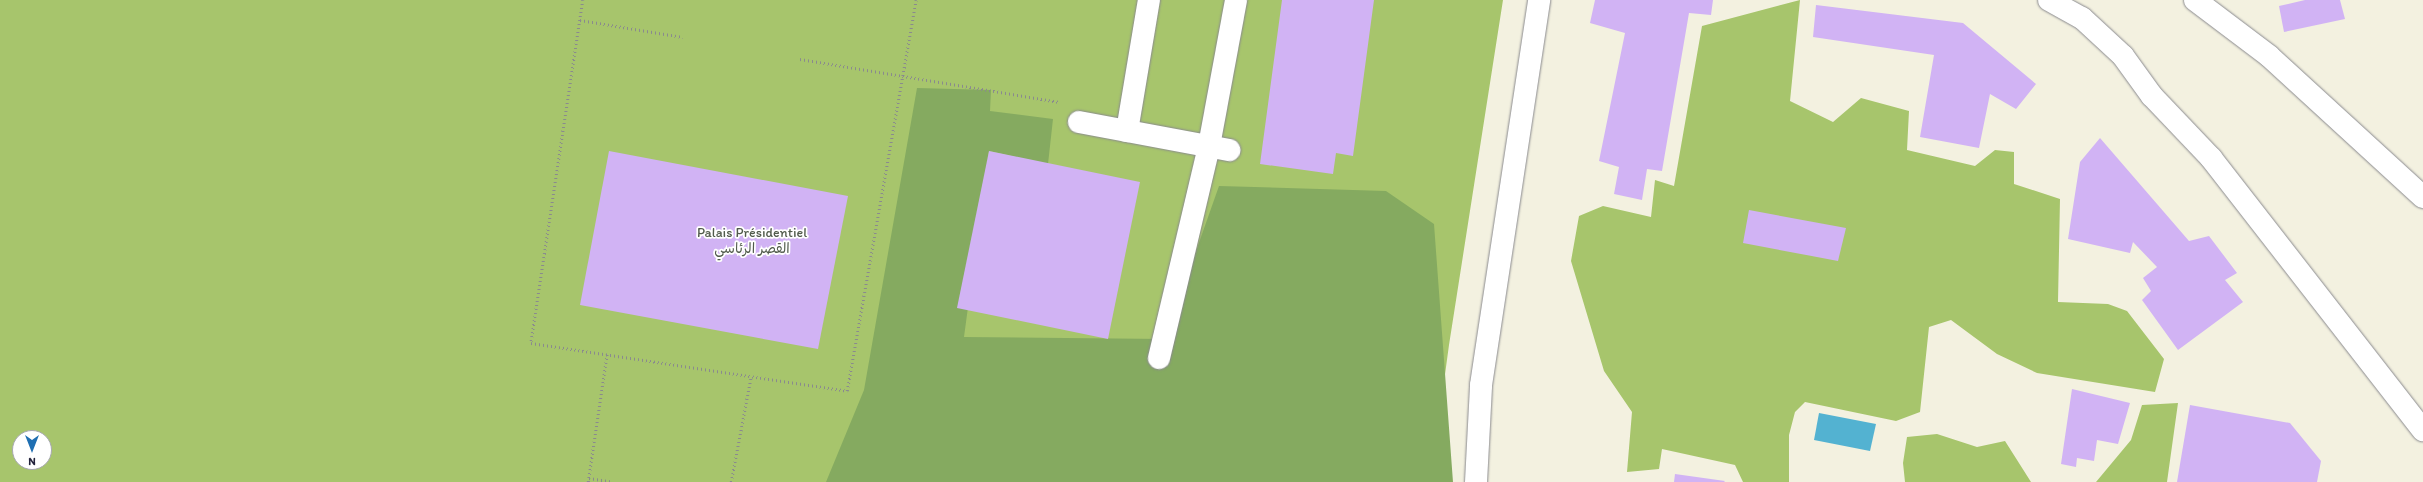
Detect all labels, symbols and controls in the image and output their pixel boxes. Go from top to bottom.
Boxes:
park label: Palais Présidentiel القصر الرئاسي [697,225,807,258]
north arrow [12,430,52,470]
text: N [28,455,36,468]

